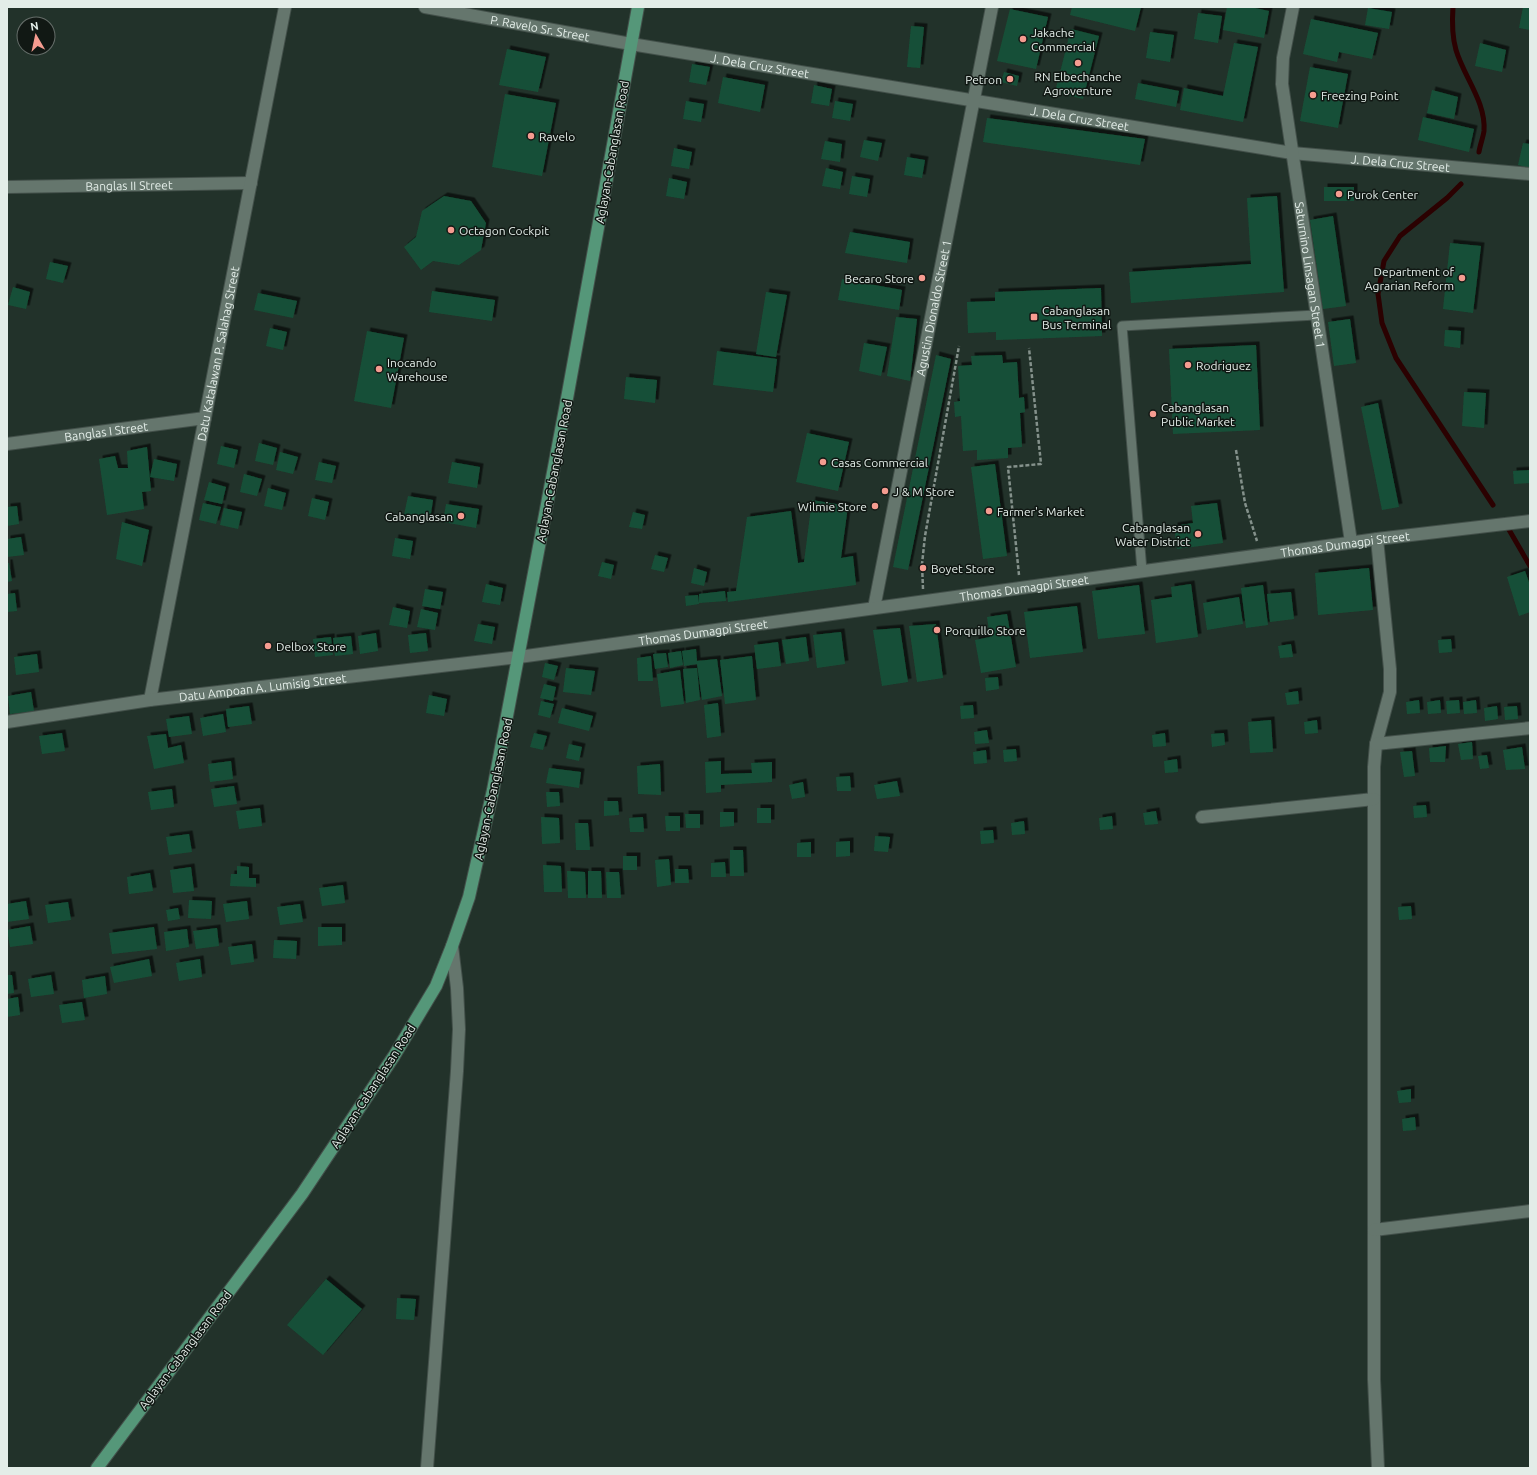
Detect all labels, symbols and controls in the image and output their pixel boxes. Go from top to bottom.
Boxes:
street label: P. Ravelo Sr. Street [490,12,591,43]
north arrow [16,16,56,56]
text: N [29,20,39,33]
place label: Jakache Commercial [1031,26,1095,53]
marker: Jakache Commercial [1018,34,1028,44]
street label: J. Dela Cruz Street [710,51,810,80]
marker: RN Elbechanche Agroventure [1073,58,1083,68]
place label: RN Elbechanche Agroventure [1035,70,1121,97]
place label: Petron [965,73,1002,86]
marker: Petron [1005,74,1015,84]
street label: Aglayan-Cabanglasan Road [593,80,631,224]
place label: Freezing Point [1321,89,1399,102]
marker: Freezing Point [1308,90,1318,100]
street label: J. Dela Cruz Street [1030,103,1130,133]
place label: Ravelo [539,130,575,143]
marker: Ravelo [526,131,536,141]
street label: J. Dela Cruz Street [1350,152,1451,173]
street label: Banglas II Street [85,178,173,192]
place label: Purok Center [1347,188,1419,201]
marker: Purok Center [1334,189,1344,199]
street label: Saturnino Linsagan Street 1 [1293,201,1328,349]
place label: Octagon Cockpit [459,224,549,237]
marker: Octagon Cockpit [446,225,456,235]
street label: Agustin Dionaldo Street 1 [913,239,953,377]
street label: Datu Katalawan P. Salahag Street [194,265,241,442]
place label: Department of Agrarian Reform [1365,265,1454,292]
place label: Becaro Store [845,272,914,285]
marker: Becaro Store [917,273,927,283]
marker: Department of Agrarian Reform [1457,273,1467,283]
place label: Cabanglasan Bus Terminal [1042,304,1111,331]
marker: Cabanglasan Bus Terminal [1029,312,1039,322]
place label: Inocando Warehouse [387,356,448,383]
place label: Rodriguez [1196,359,1251,372]
marker: Rodriguez [1183,360,1193,370]
marker: Inocando Warehouse [374,364,384,374]
street label: Aglayan-Cabanglasan Road [534,399,574,543]
place label: Cabanglasan Public Market [1161,401,1235,428]
marker: Cabanglasan Public Market [1148,409,1158,419]
street label: Banglas I Street [64,419,149,443]
place label: Casas Commercial [831,456,928,469]
marker: Casas Commercial [818,457,828,467]
place label: J & M Store [893,485,955,498]
marker: J & M Store [880,486,890,496]
place label: Wilmie Store [798,500,867,513]
marker: Wilmie Store [870,501,880,511]
place label: Farmer's Market [997,505,1085,518]
marker: Farmer's Market [984,506,994,516]
place label: Cabanglasan [385,510,453,523]
marker: Cabanglasan [456,511,466,521]
place label: Cabanglasan Water District [1115,521,1190,548]
marker: Cabanglasan Water District [1193,529,1203,539]
street label: Thomas Dumagpi Street [1280,529,1411,559]
place label: Boyet Store [931,562,995,575]
marker: Boyet Store [918,563,928,573]
street label: Thomas Dumagpi Street [959,572,1090,603]
street label: Thomas Dumagpi Street [638,616,769,647]
place label: Porquillo Store [945,624,1026,637]
marker: Porquillo Store [932,625,942,635]
place label: Delbox Store [276,640,346,653]
marker: Delbox Store [263,641,273,651]
street label: Datu Ampoan A. Lumisig Street [178,671,347,703]
street label: Aglayan-Cabanglasan Road [472,717,514,861]
street label: Aglayan-Cabanglasan Road [328,1022,418,1150]
street label: Aglayan-Cabanglasan Road [136,1288,234,1412]

